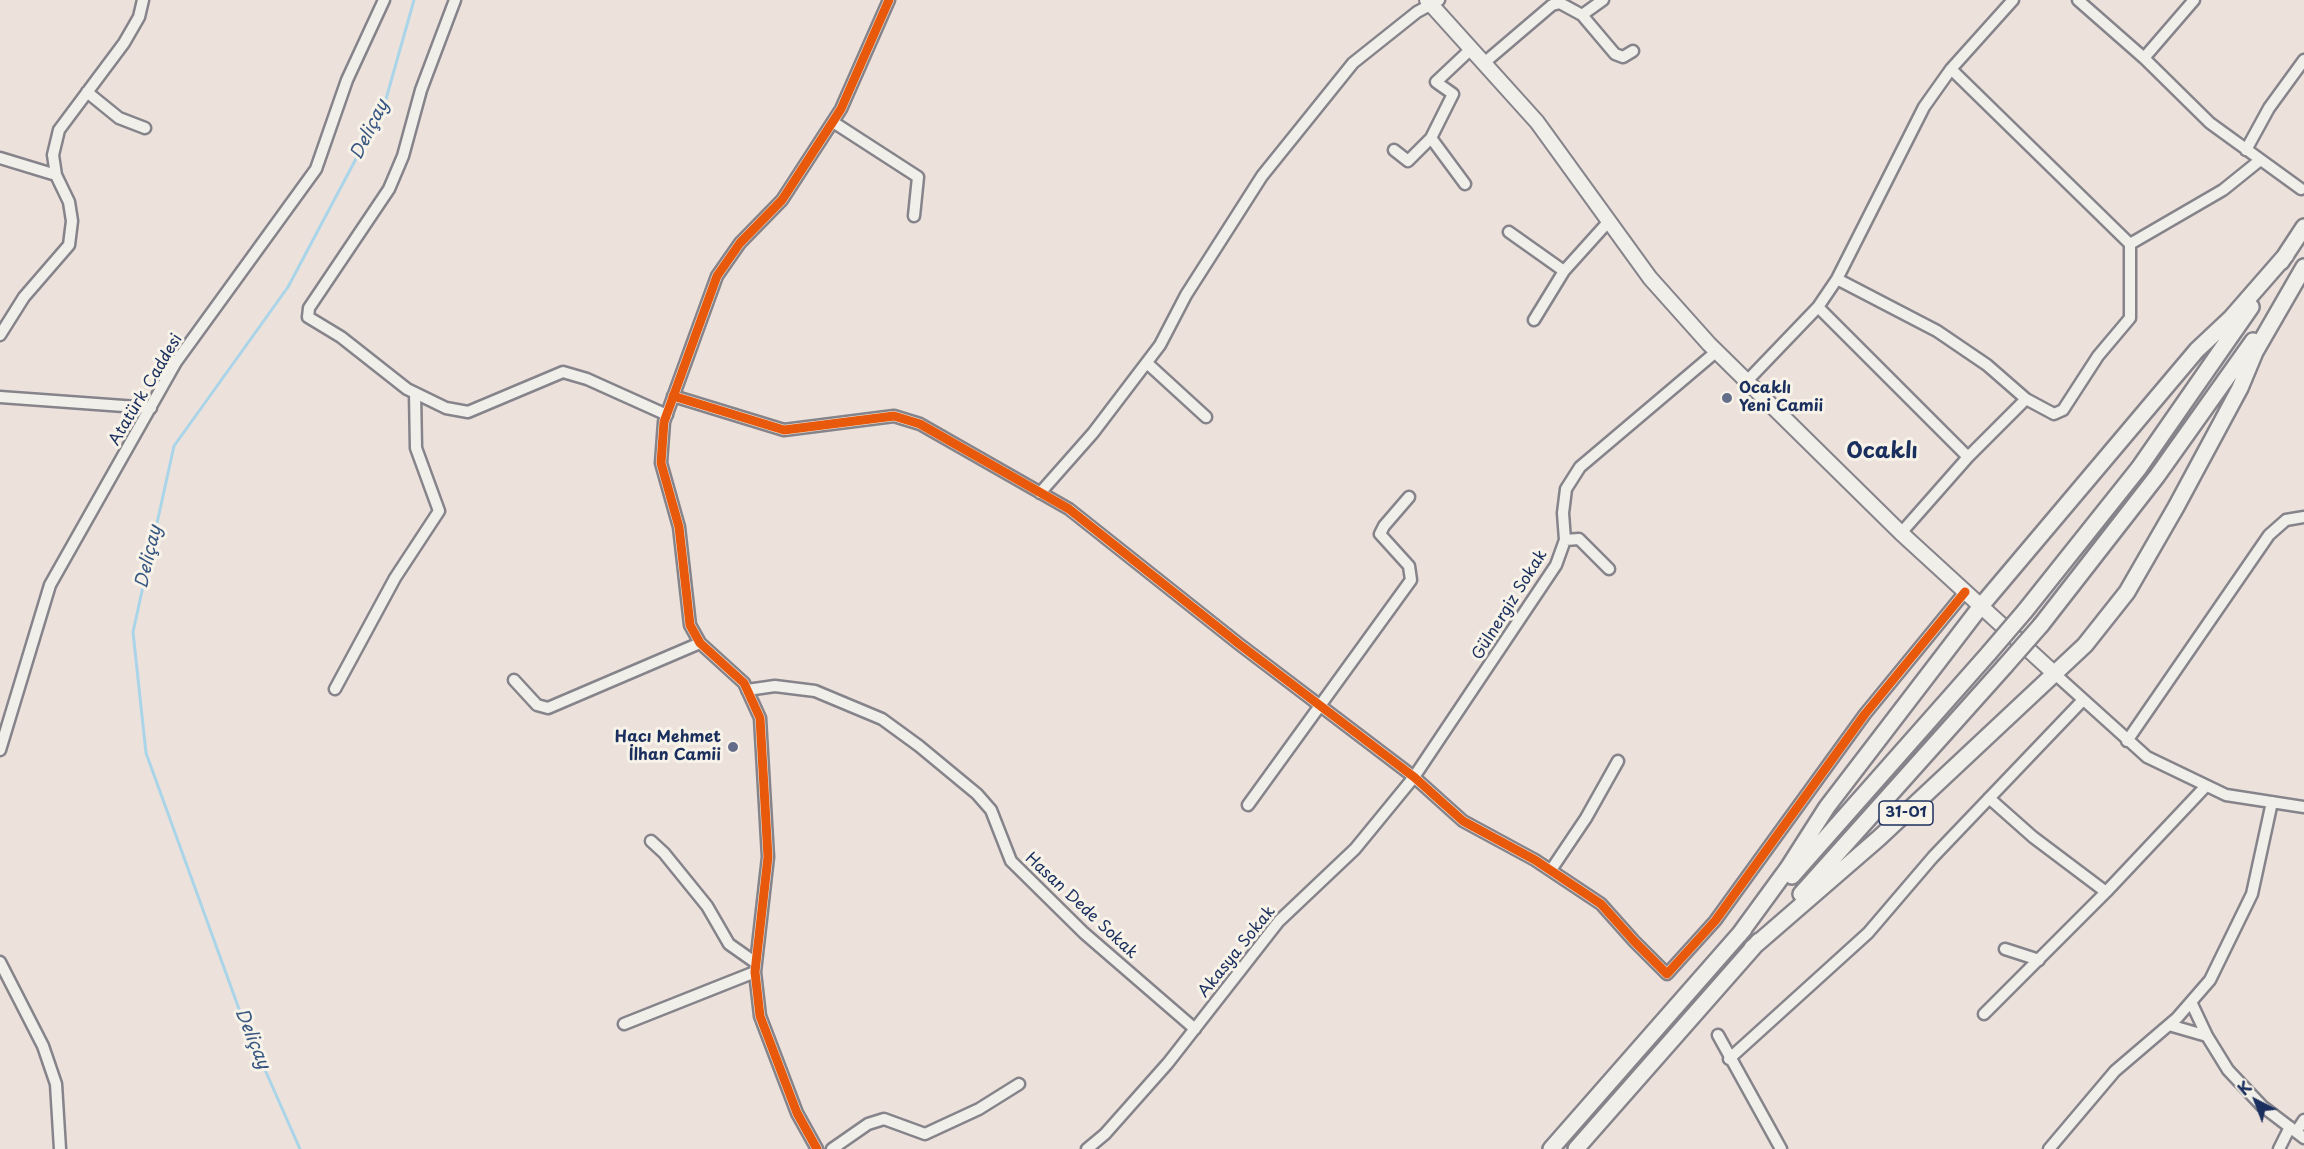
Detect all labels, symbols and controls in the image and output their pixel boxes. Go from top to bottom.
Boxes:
water label: Deliçay [346,97,394,163]
street label: Atatürk Caddesi [105,331,187,449]
place label: Ocaklı Yeni Camii [1739,379,1823,417]
marker: Ocaklı Yeni Camii [1720,391,1734,405]
district label: Ocaklı [1846,439,1918,465]
water label: Deliçay [131,524,167,590]
street label: Gülnergiz Sokak [1468,546,1552,664]
place label: Hacı Mehmet İlhan Camii [615,728,721,766]
marker: Hacı Mehmet İlhan Camii [726,740,740,754]
road number: 31-01 [1879,801,1933,825]
street label: Hasan Dede Sokak [1021,849,1141,963]
street label: Akasya Sokak [1194,902,1280,1002]
water label: Deliçay [230,1005,274,1073]
north arrow [2226,1071,2286,1131]
text: K [2232,1075,2256,1100]

